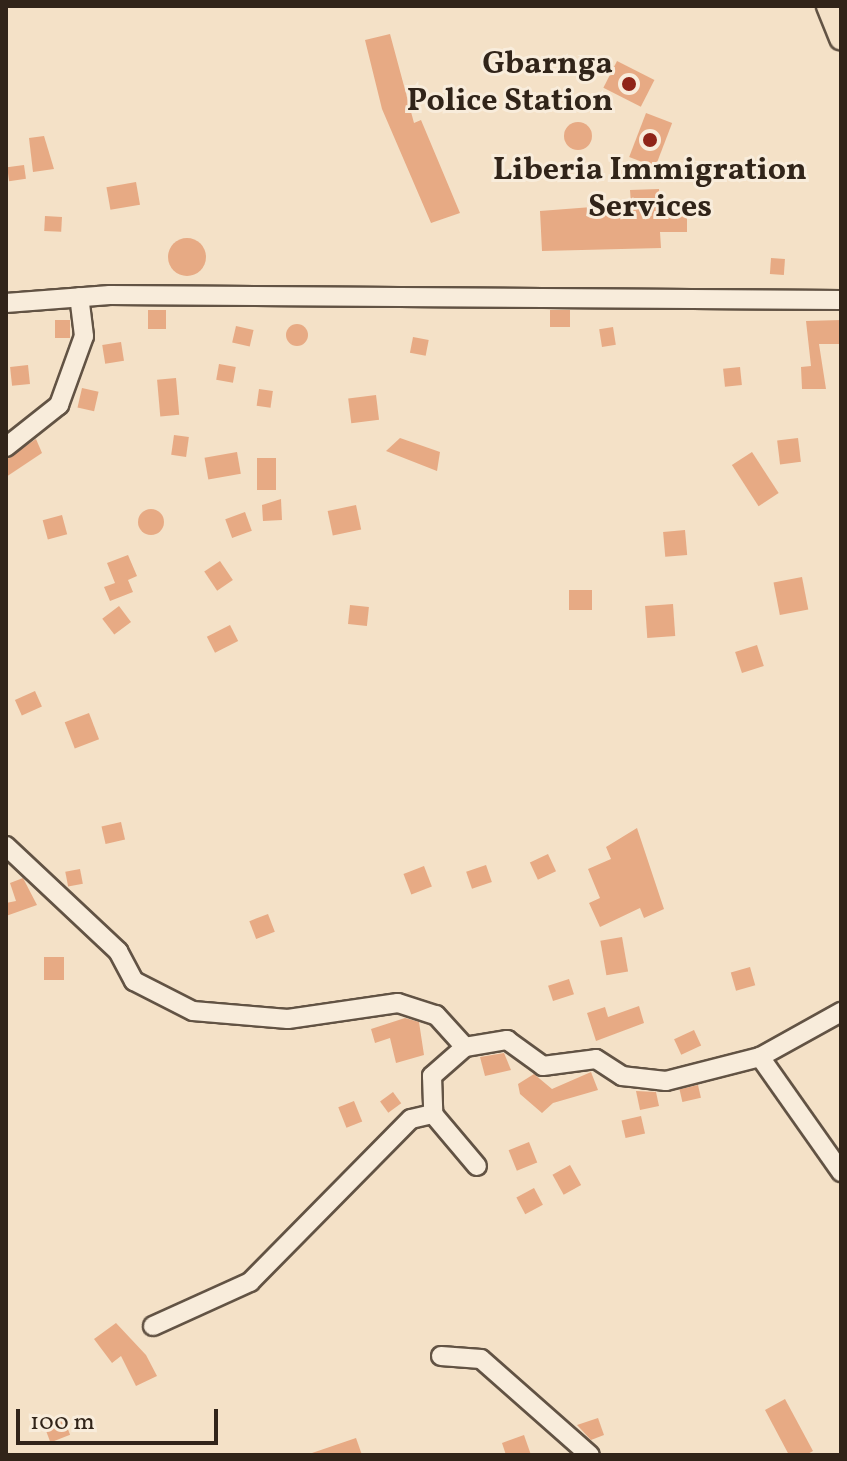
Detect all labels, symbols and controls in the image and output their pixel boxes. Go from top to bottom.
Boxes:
place label: Gbarnga Police Station [407,47,613,122]
marker: Gbarnga Police Station [620,75,638,93]
marker: Liberia Immigration Services [641,131,659,149]
place label: Liberia Immigration Services [493,153,807,228]
scale bar [20,1393,222,1443]
text: 100 m [30,1406,95,1440]

